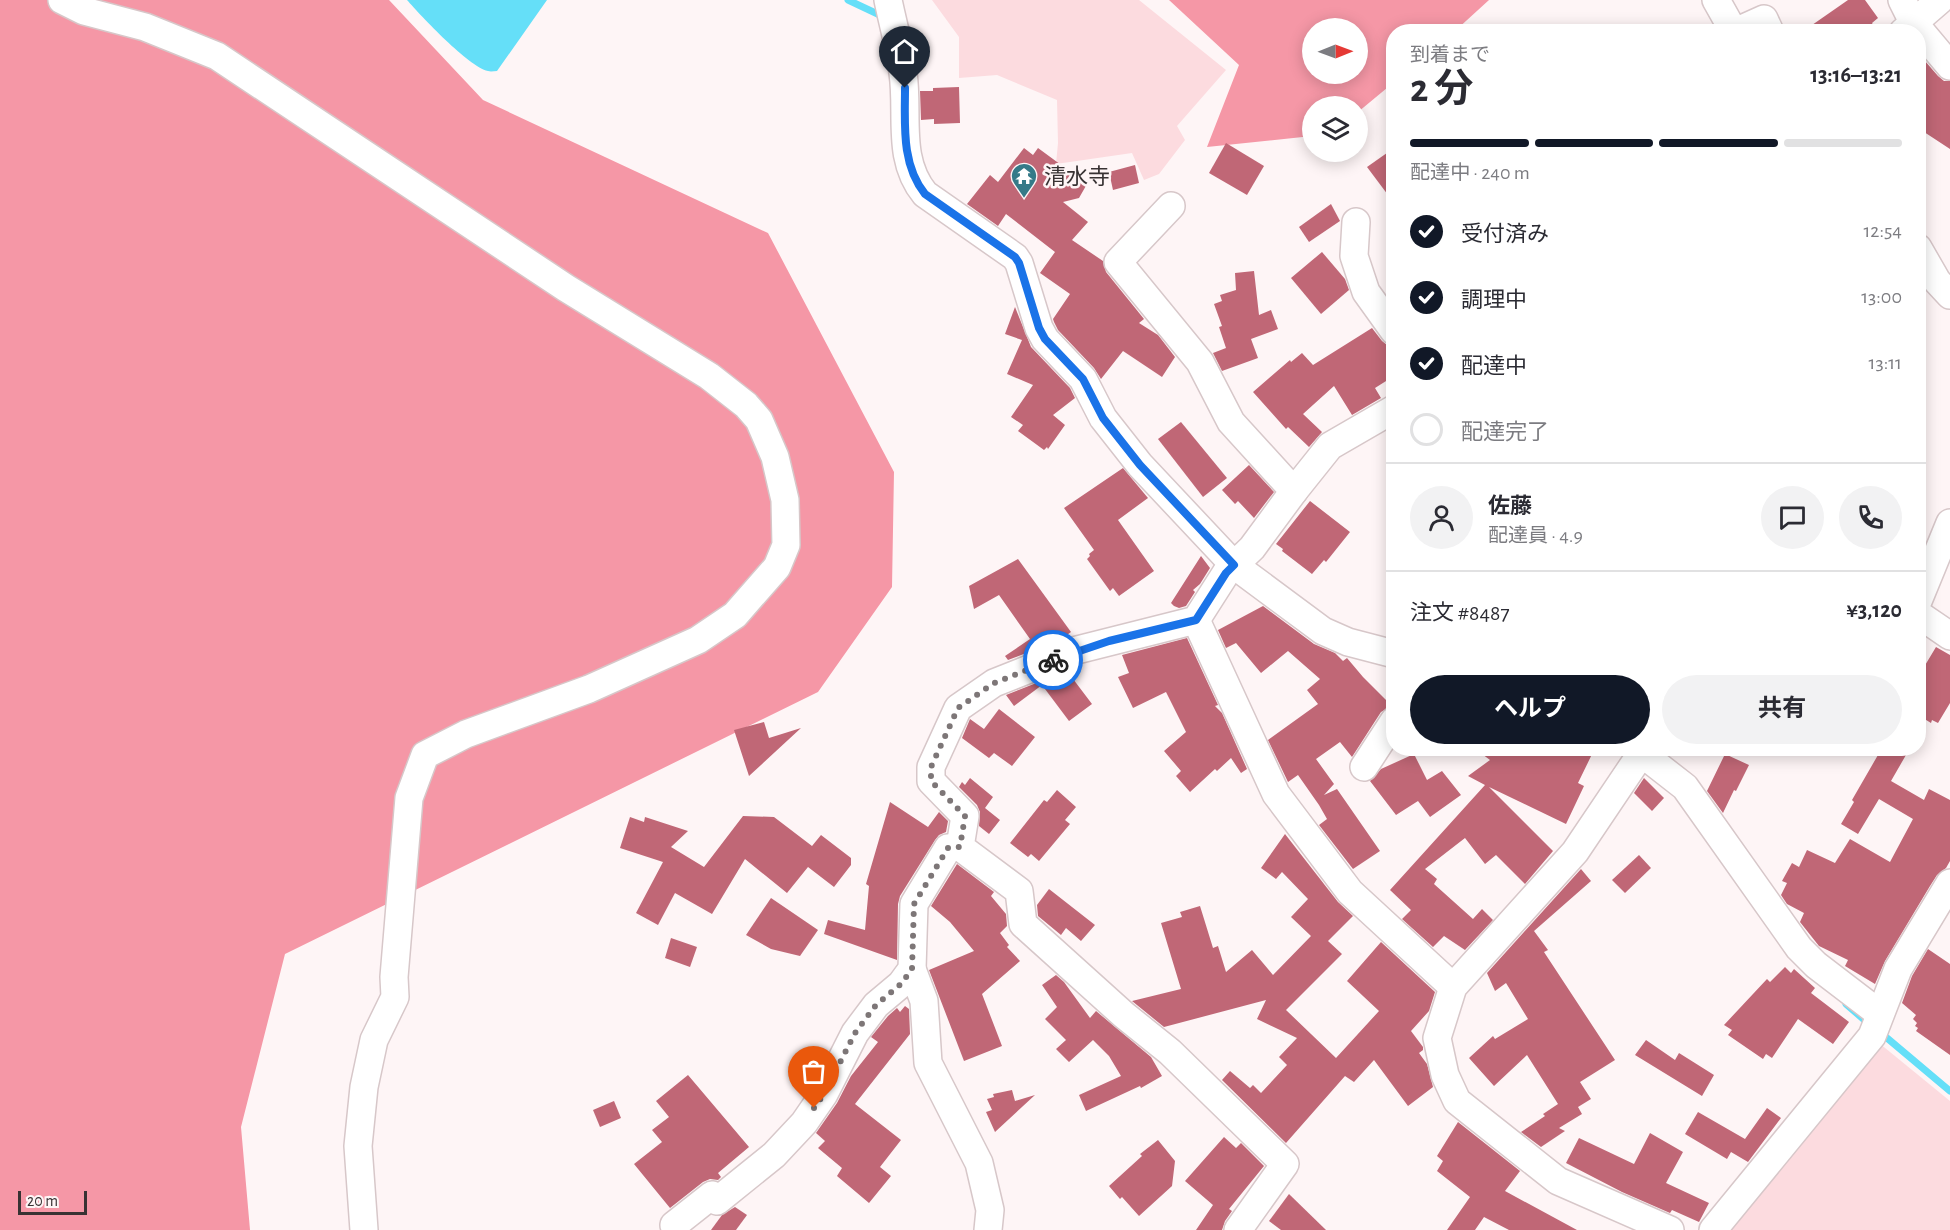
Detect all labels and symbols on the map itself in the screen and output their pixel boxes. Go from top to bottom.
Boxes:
north arrow [1302,18,1368,84]
pin [879,26,930,88]
temple icon: 清水寺 [1009,161,1039,199]
place label: 清水寺 [1044,165,1110,188]
courier [1023,630,1083,690]
pin [788,1046,839,1108]
scale bar [18,1188,87,1216]

